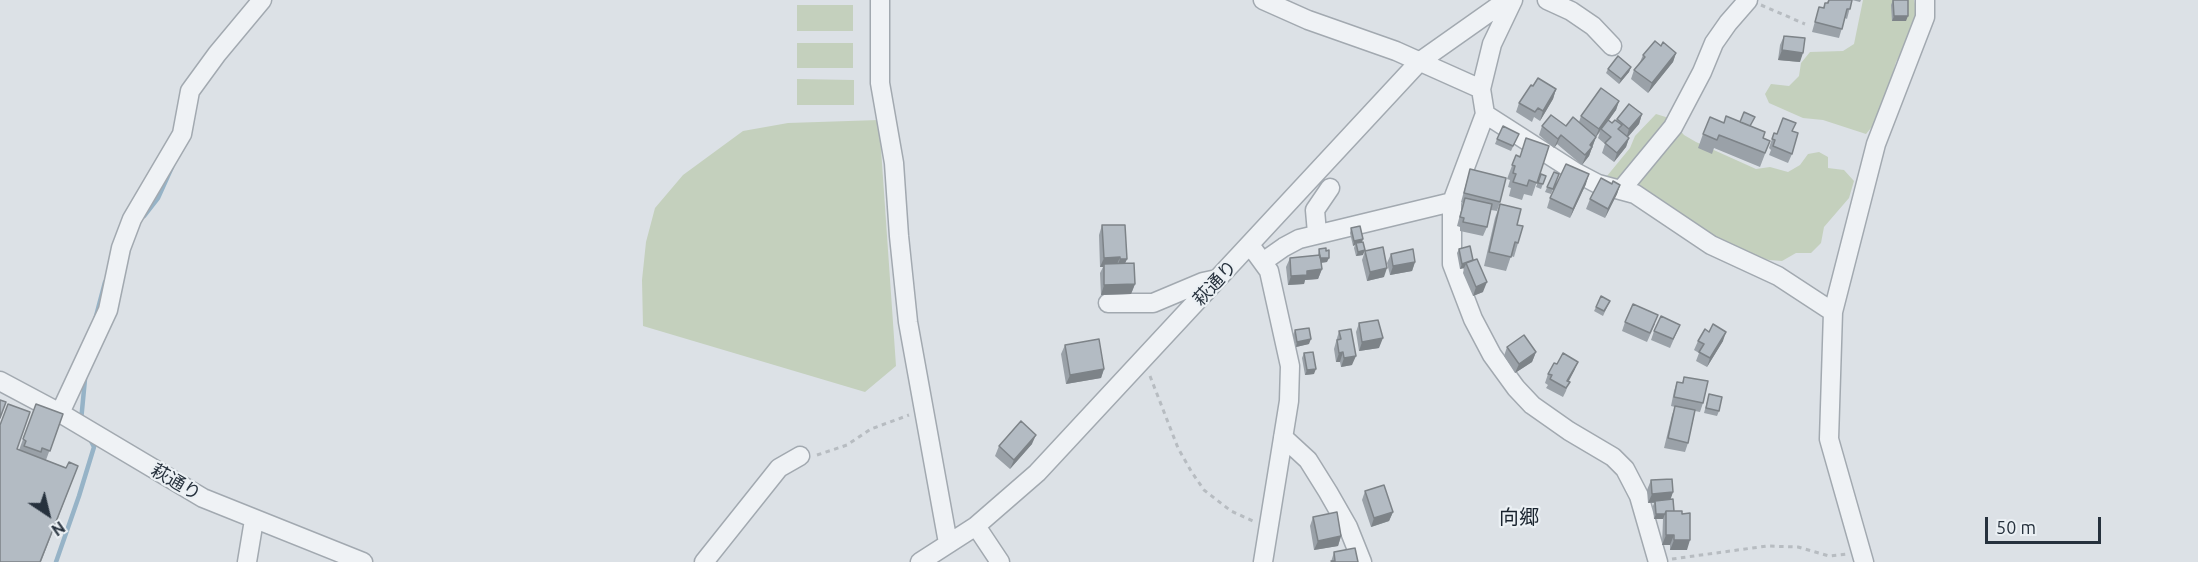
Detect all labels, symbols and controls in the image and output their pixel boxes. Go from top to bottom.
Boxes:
street label: 萩通り [1189,256,1241,310]
street label: 萩通り [147,459,205,505]
north arrow [18,484,78,544]
district label: 向郷 [1499,505,1539,529]
scale bar [1988,505,2104,543]
text: 50 m [1996,517,2036,537]
text: N [48,518,68,540]

